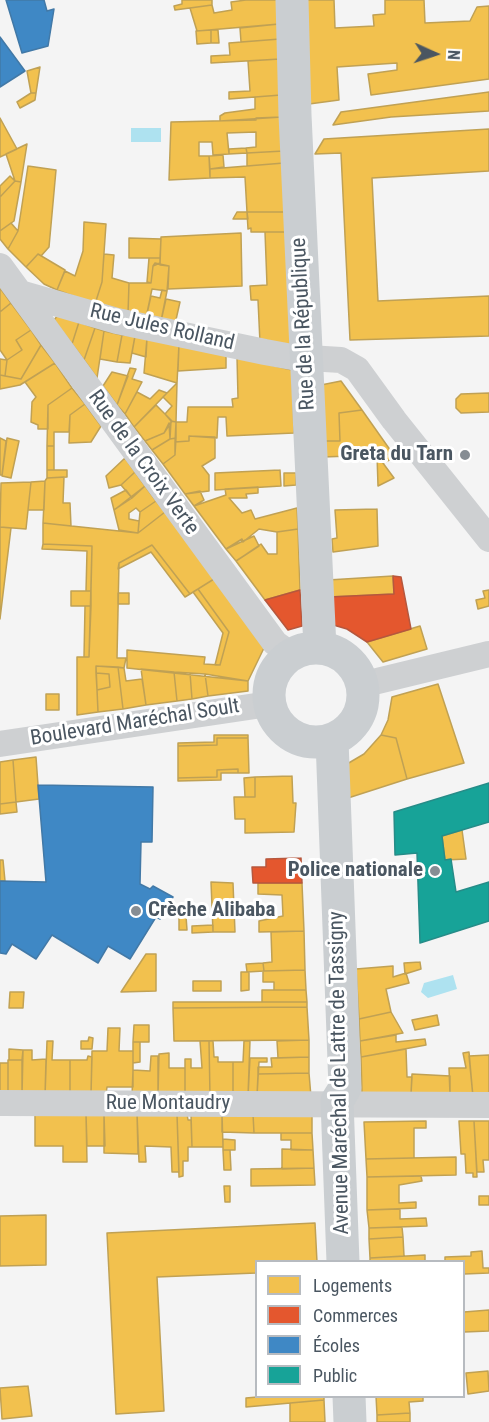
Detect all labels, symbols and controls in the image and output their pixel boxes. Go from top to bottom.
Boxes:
north arrow [405,24,465,84]
text: N [444,50,463,60]
street label: Rue de la République [287,237,321,411]
street label: Rue Jules Rolland [87,299,237,357]
street label: Rue de la Croix Verte [82,386,204,540]
place label: Greta du Tarn [340,442,453,468]
marker: Greta du Tarn [458,448,472,462]
street label: Boulevard Maréchal Soult [29,694,241,752]
place label: Police nationale [288,858,423,884]
marker: Police nationale [428,864,442,878]
place label: Crèche Alibaba [148,898,275,924]
marker: Crèche Alibaba [129,904,143,918]
street label: Avenue Maréchal de Lattre de Tassigny [325,911,355,1235]
street label: Rue Montaudry [106,1091,230,1117]
legend [255,1260,465,1398]
text: Logements [313,1275,392,1296]
text: Commerces [313,1305,398,1326]
text: Écoles [313,1335,360,1356]
text: Public [313,1365,357,1386]

